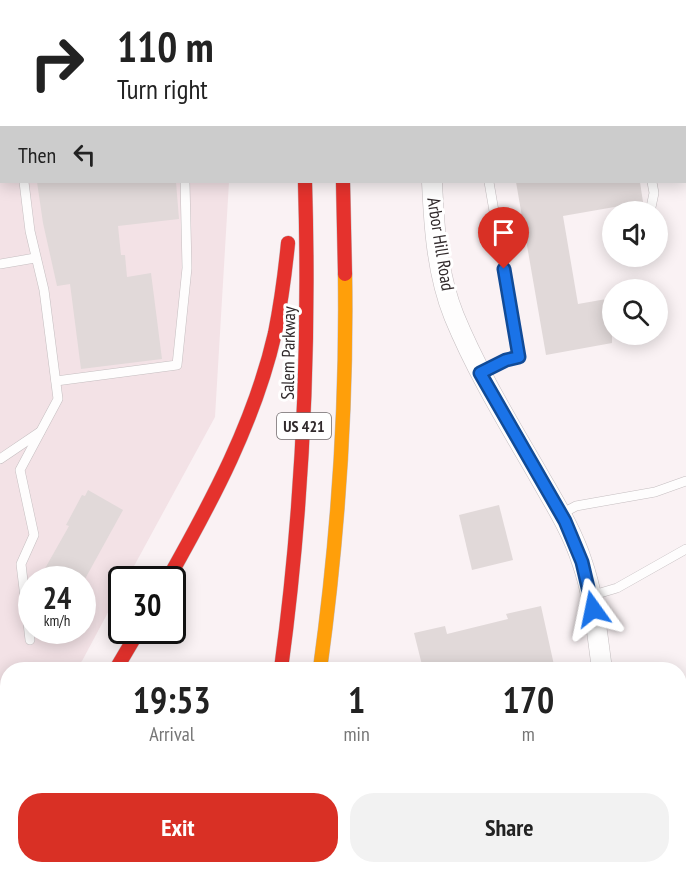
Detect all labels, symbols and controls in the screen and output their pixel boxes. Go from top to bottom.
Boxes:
text: 110 m [117,19,214,74]
icon: right [18,24,96,102]
text: Turn right [117,72,208,106]
icon: left [68,138,101,171]
text: Then [18,141,56,169]
street label: Arbor Hill Road [422,196,460,292]
map controls [602,201,668,345]
button: sound [602,201,668,267]
pin [478,207,529,269]
icon: arrive [487,216,520,249]
button: search [602,279,668,345]
street label: Salem Parkway [276,306,300,400]
road number: US 421 [277,413,331,439]
speed limit sign: 30 [108,566,186,644]
position arrow [561,577,625,641]
text: 24 [43,578,71,617]
text: km/h [44,611,70,630]
text: 19:53 [133,676,211,723]
text: 1 [348,676,365,723]
text: 170 [503,676,554,723]
text: Arrival [149,721,194,747]
text: min [344,721,370,747]
text: m [522,721,535,747]
button: Exit [18,793,338,862]
button: Share [350,793,669,862]

